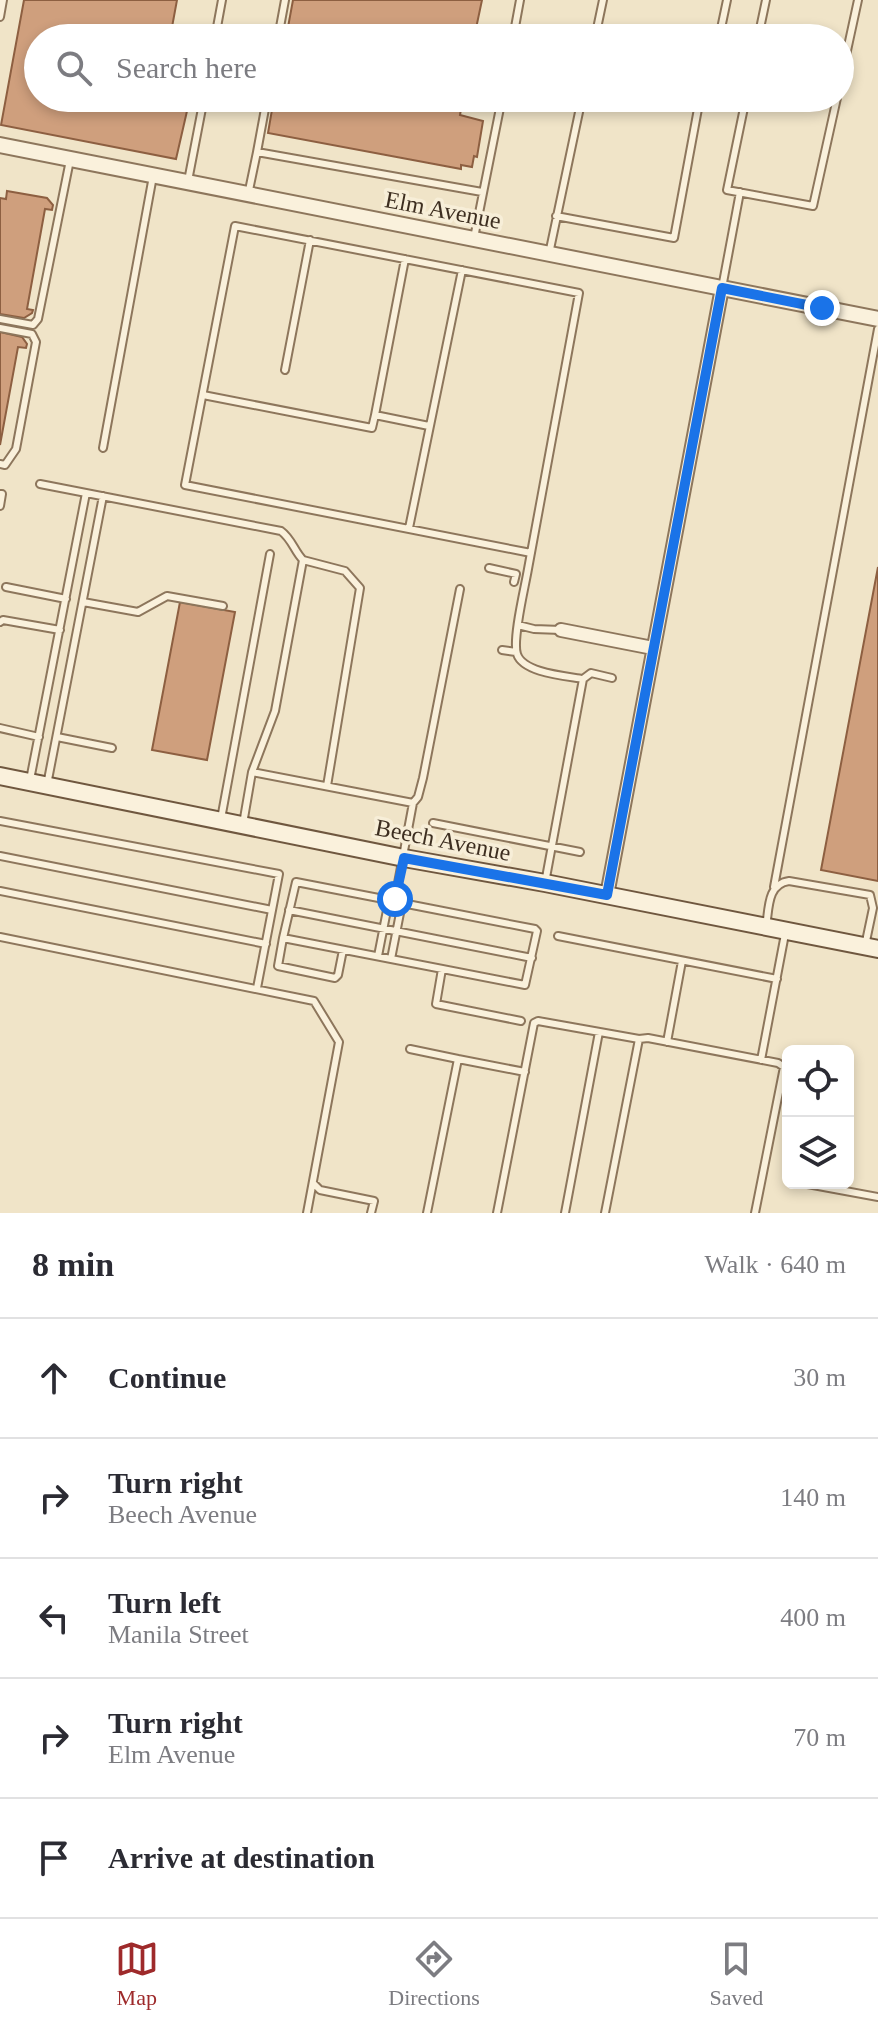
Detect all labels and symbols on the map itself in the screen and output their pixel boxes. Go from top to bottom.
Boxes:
street label: Elm Avenue [383,186,503,234]
route end [804,290,840,326]
street label: Beech Avenue [373,814,513,866]
route start [377,881,413,917]

